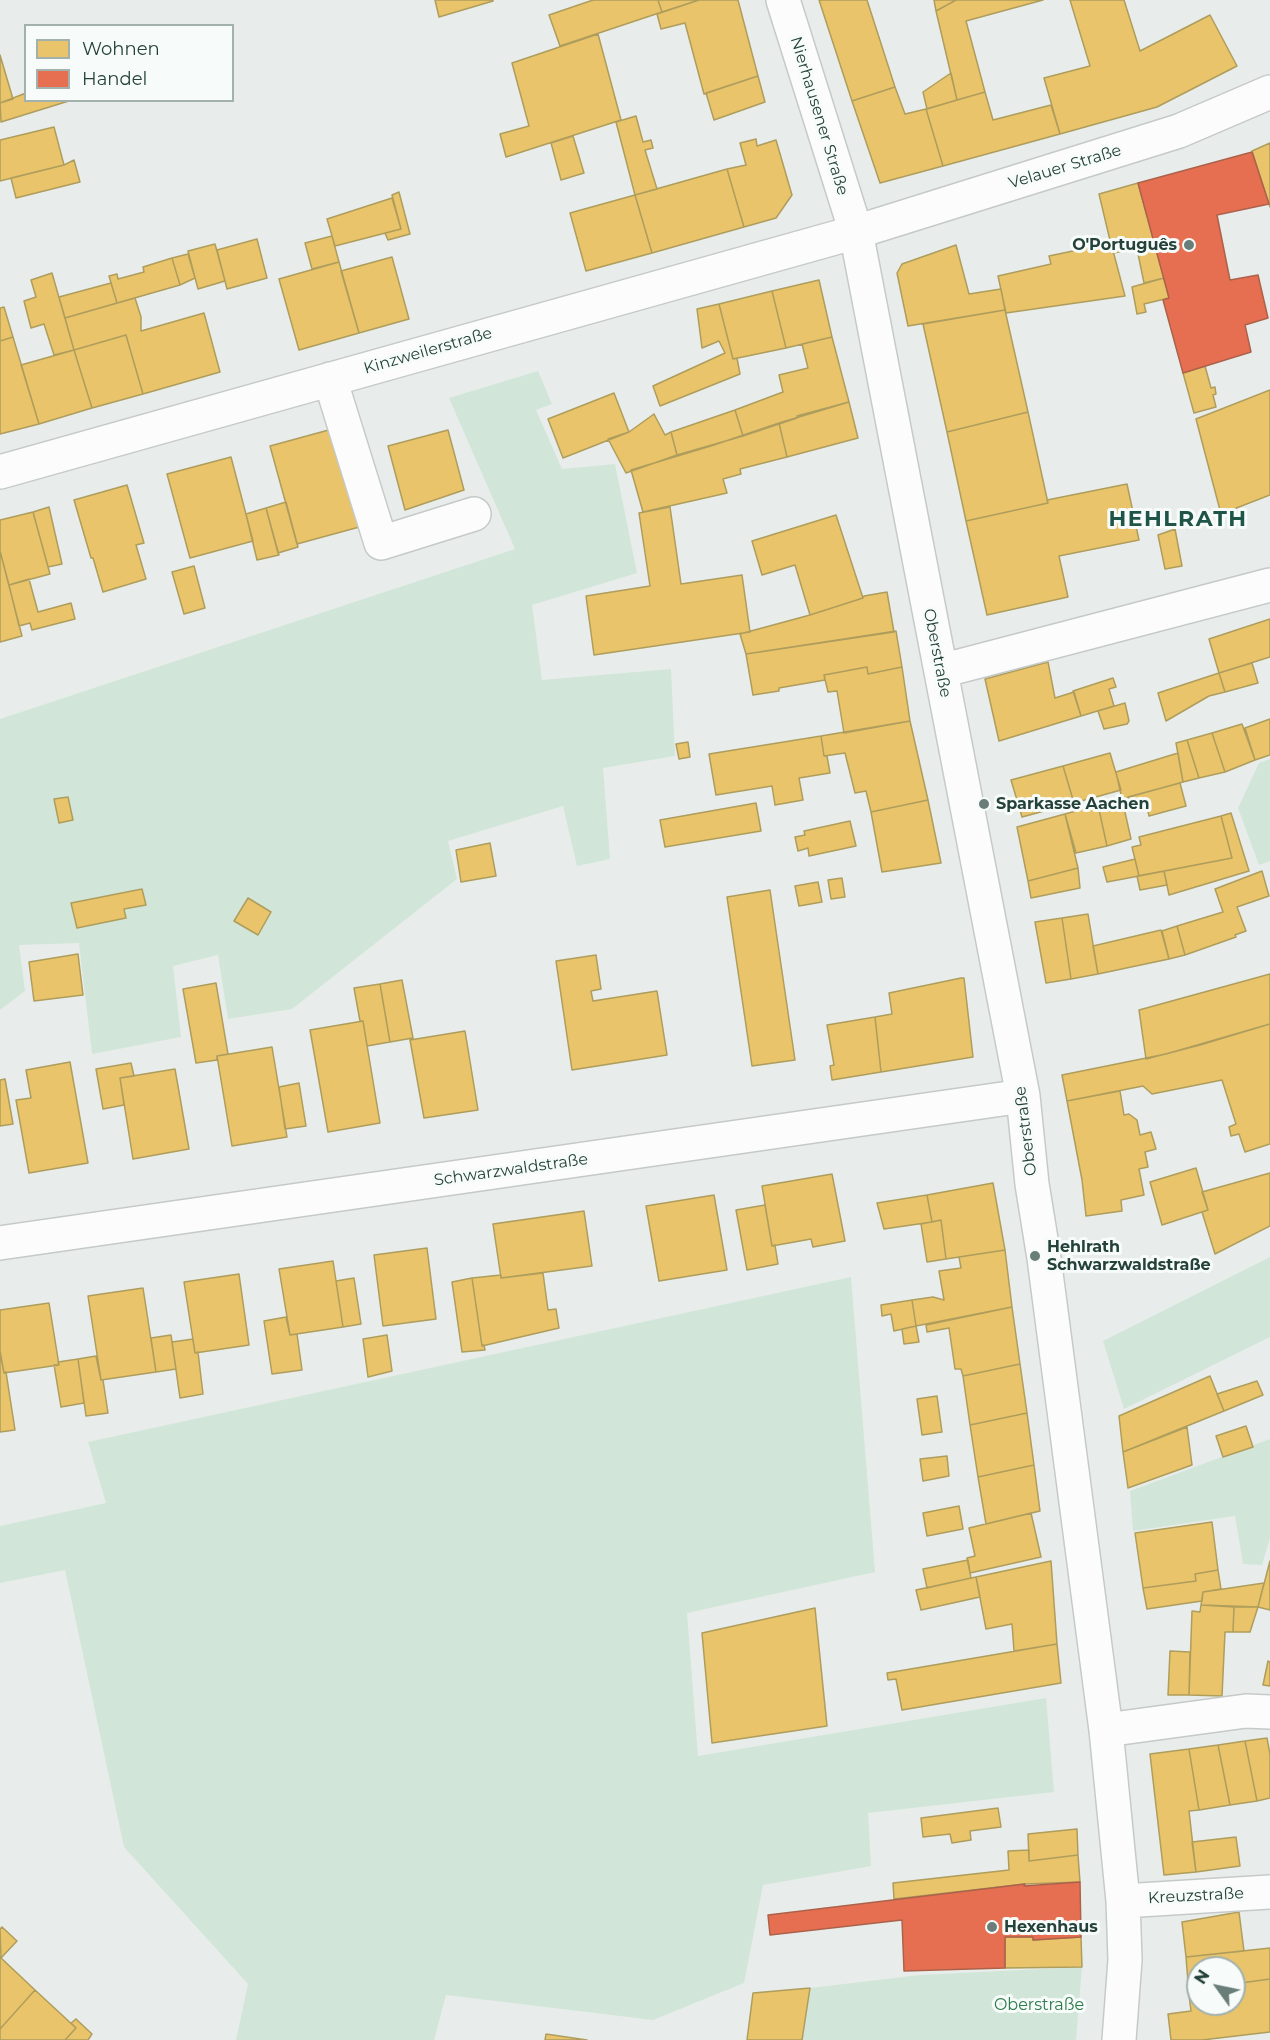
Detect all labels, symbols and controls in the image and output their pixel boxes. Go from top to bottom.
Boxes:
legend [24,24,234,102]
street label: Nierhausener Straße [786,34,852,198]
text: Wohnen [82,38,160,60]
text: Handel [82,68,147,90]
street label: Velauer Straße [1006,141,1124,193]
place label: O'Português [1072,235,1177,255]
marker: O'Português [1182,238,1196,252]
street label: Kinzweilerstraße [362,324,494,378]
district label: HEHLRATH [1108,507,1248,533]
street label: Oberstraße [919,607,955,699]
place label: Sparkasse Aachen [996,794,1149,814]
marker: Sparkasse Aachen [977,797,991,811]
street label: Oberstraße [1011,1085,1041,1177]
street label: Schwarzwaldstraße [433,1150,589,1190]
place label: Hehlrath Schwarzwaldstraße [1047,1237,1211,1275]
marker: Hehlrath Schwarzwaldstraße [1028,1249,1042,1263]
street label: Kreuzstraße [1148,1884,1244,1908]
place label: Hexenhaus [1004,1917,1098,1937]
marker: Hexenhaus [985,1920,999,1934]
north arrow [1186,1956,1246,2016]
text: N [1191,1966,1214,1988]
park label: Oberstraße [994,1995,1084,2015]

